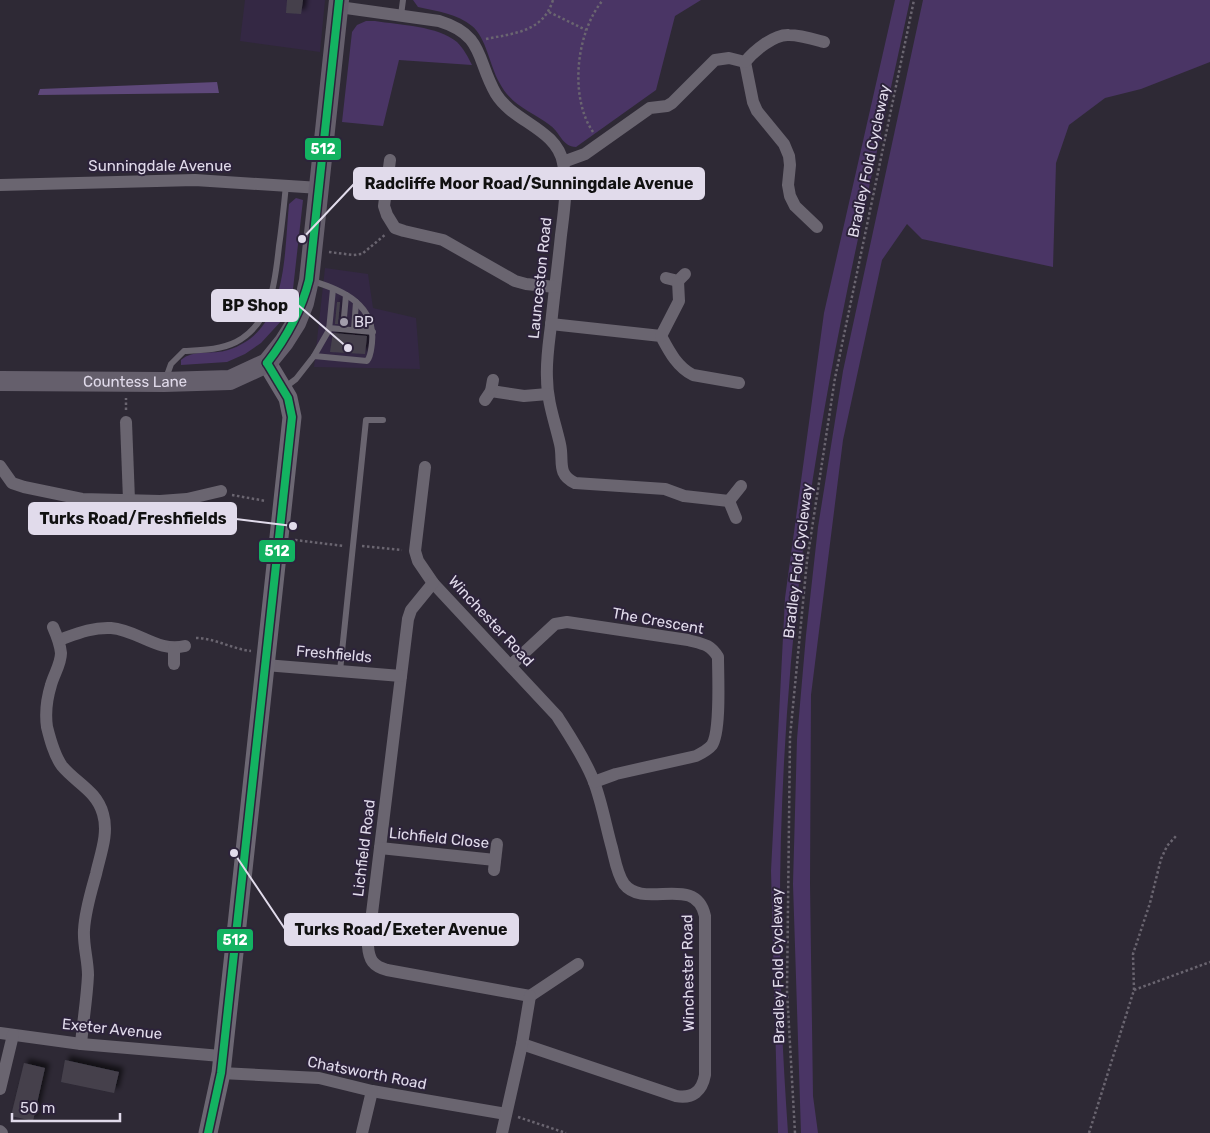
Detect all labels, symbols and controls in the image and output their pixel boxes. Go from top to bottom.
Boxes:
street label: Bradley Fold Cycleway [844,83,894,239]
line badge: 512 [304,137,342,161]
text: 512 [310,141,336,158]
street label: Sunningdale Avenue [88,157,232,175]
callout: Radcliffe Moor Road/Sunningdale Avenue [354,168,704,199]
text: Radcliffe Moor Road/Sunningdale Avenue [364,174,694,193]
street label: Launceston Road [525,216,555,340]
callout: BP Shop [212,290,298,321]
text: BP Shop [222,296,288,315]
place label: BP [354,313,374,331]
marker: BP [338,316,350,328]
street label: Countess Lane [83,372,187,391]
street label: Bradley Fold Cycleway [780,483,816,639]
callout: Turks Road/Freshfields [29,503,236,534]
text: Turks Road/Freshfields [39,509,227,528]
line badge: 512 [258,539,296,563]
text: 512 [264,543,290,560]
street label: Winchester Road [445,572,537,670]
street label: The Crescent [611,604,705,638]
street label: Freshfields [295,642,373,666]
street label: Lichfield Road [349,798,379,898]
street label: Lichfield Close [388,824,490,852]
street label: Bradley Fold Cycleway [768,888,788,1044]
callout: Turks Road/Exeter Avenue [285,914,518,945]
street label: Winchester Road [678,914,698,1032]
text: Turks Road/Exeter Avenue [294,920,508,939]
line badge: 512 [216,928,254,952]
text: 512 [222,932,248,949]
street label: Exeter Avenue [61,1015,163,1043]
street label: Chatsworth Road [306,1053,428,1093]
scale bar [12,1090,120,1122]
text: 50 m [20,1099,55,1117]

